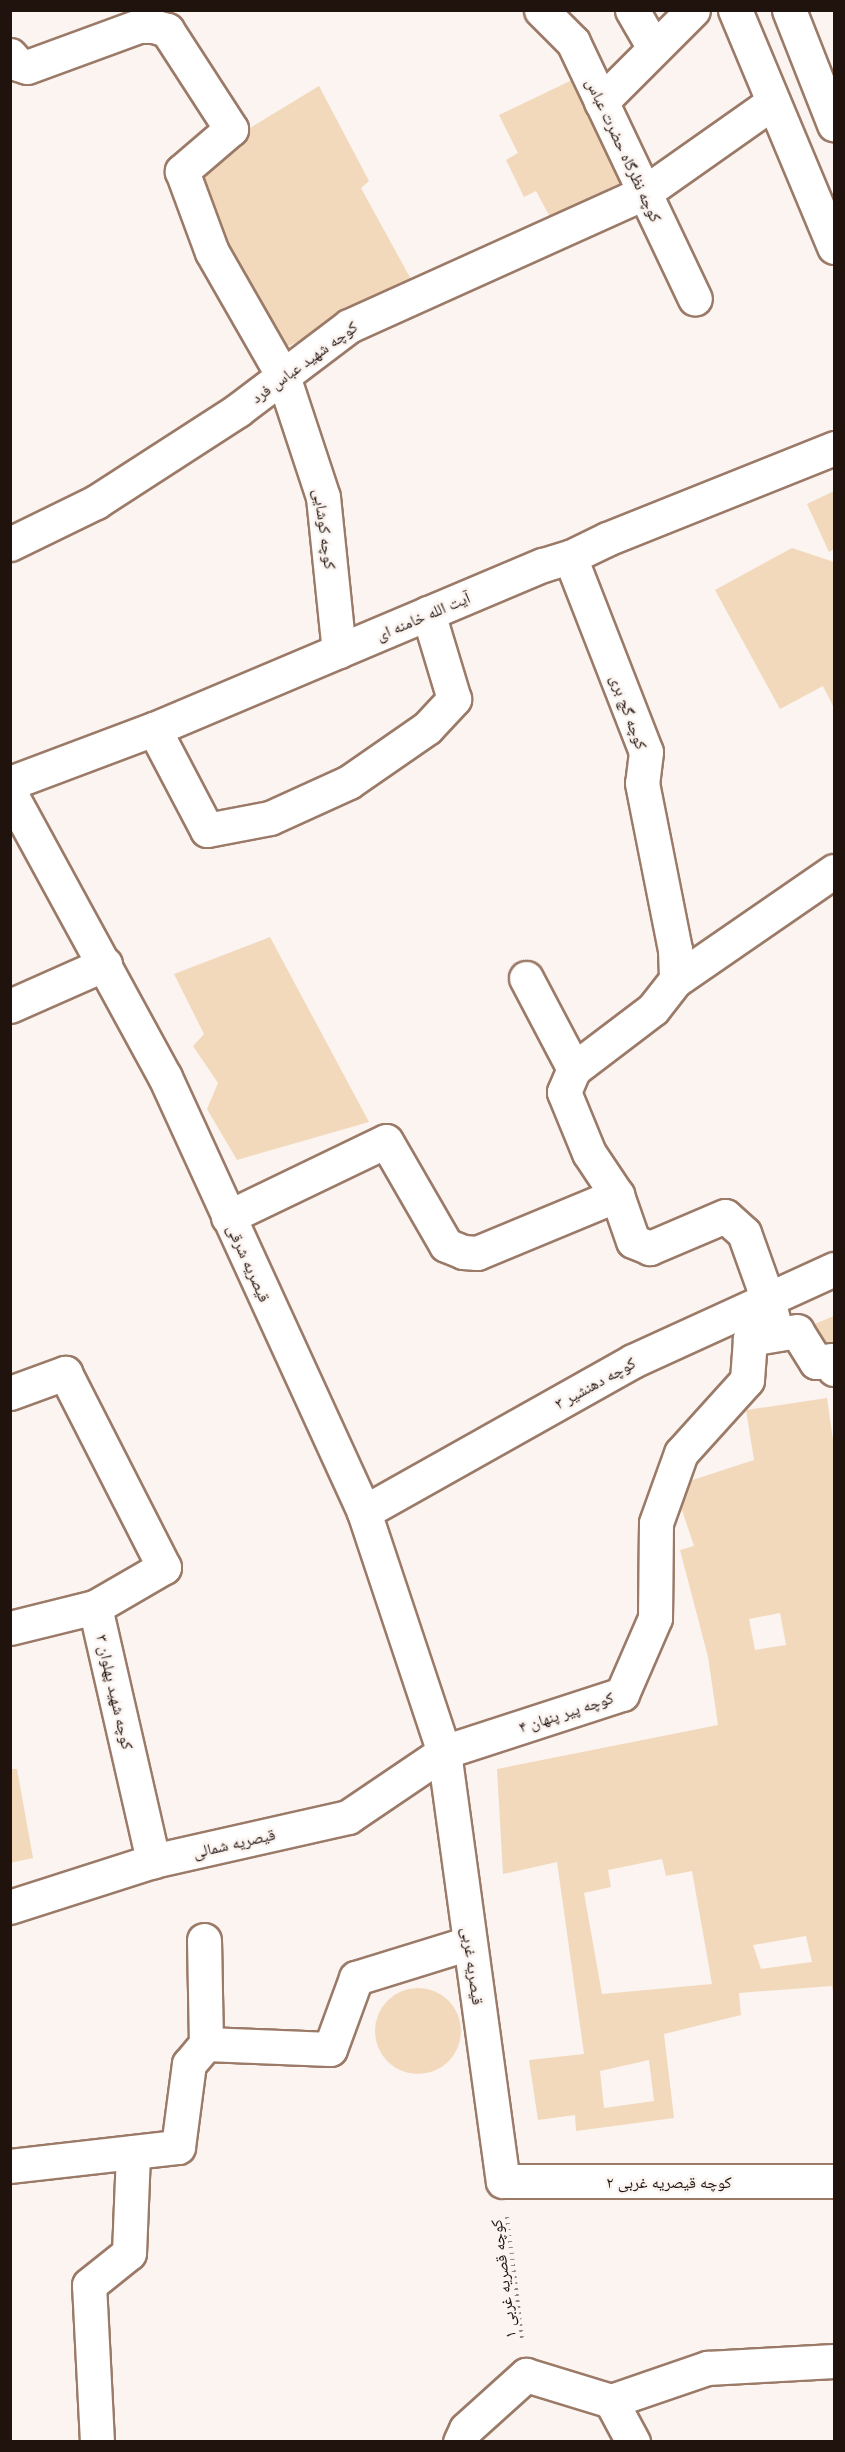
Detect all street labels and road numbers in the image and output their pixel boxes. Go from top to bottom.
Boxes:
street label: کوچه نظرگاه حضرت عباس [582,75,666,225]
street label: کوچه شهید عباس فرد [247,317,361,407]
street label: کوچه کوشایی [310,488,340,570]
street label: آیت الله خامنه ای [373,588,473,644]
street label: کوچه گچ بری [607,672,651,752]
street label: قیصریه شرقی [223,1221,275,1305]
street label: کوچه دهنشیر ۳ [551,1353,639,1413]
street label: کوچه شهید پهلوان ۳ [92,1633,138,1751]
street label: کوچه پیر پنهان ۴ [516,1688,616,1736]
street label: قیصریه شمالی [191,1824,277,1862]
street label: قیصریه غربی [458,1926,488,2006]
street label: کوچه قیصریه غربی ۲ [606,2172,732,2192]
street label: کوچه قصریه غربی ۱ [486,2219,520,2339]

